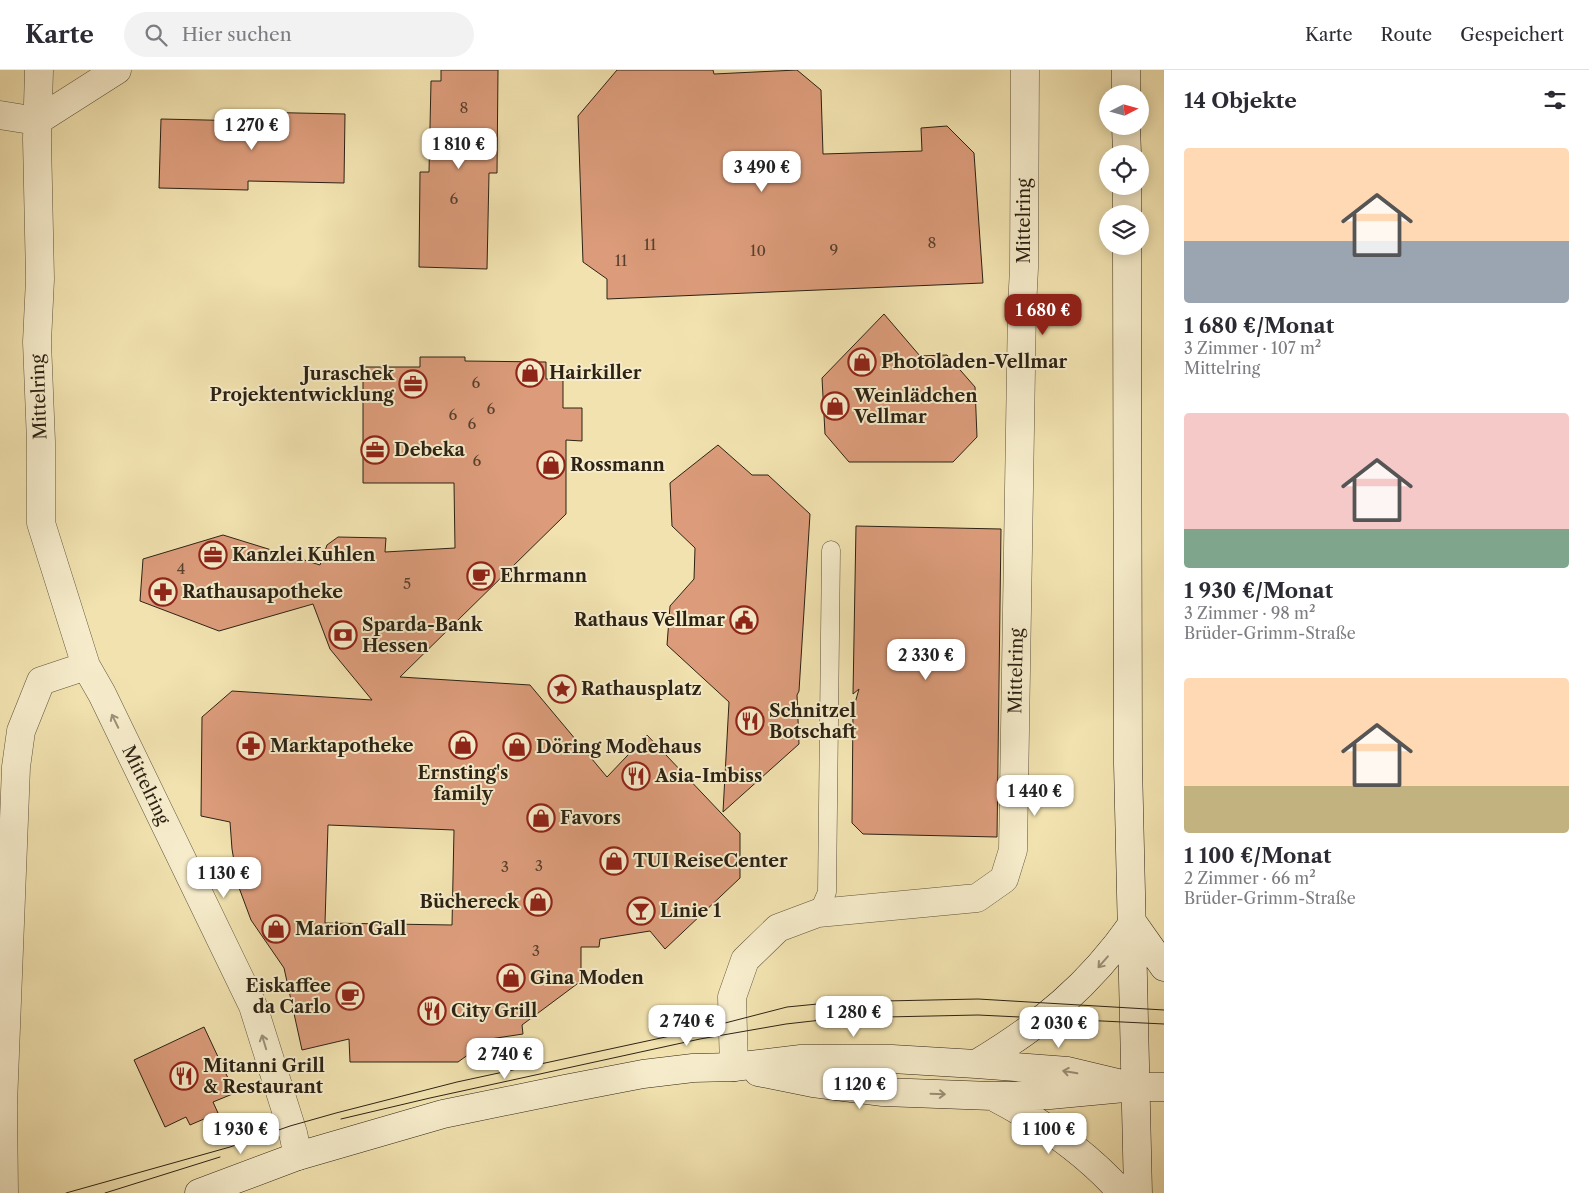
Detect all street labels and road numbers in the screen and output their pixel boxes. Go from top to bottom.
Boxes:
street label: Mittelring [1013,178,1035,264]
street label: Mittelring [26,353,51,440]
street label: Mittelring [1004,628,1028,714]
street label: Mittelring [117,742,175,829]

